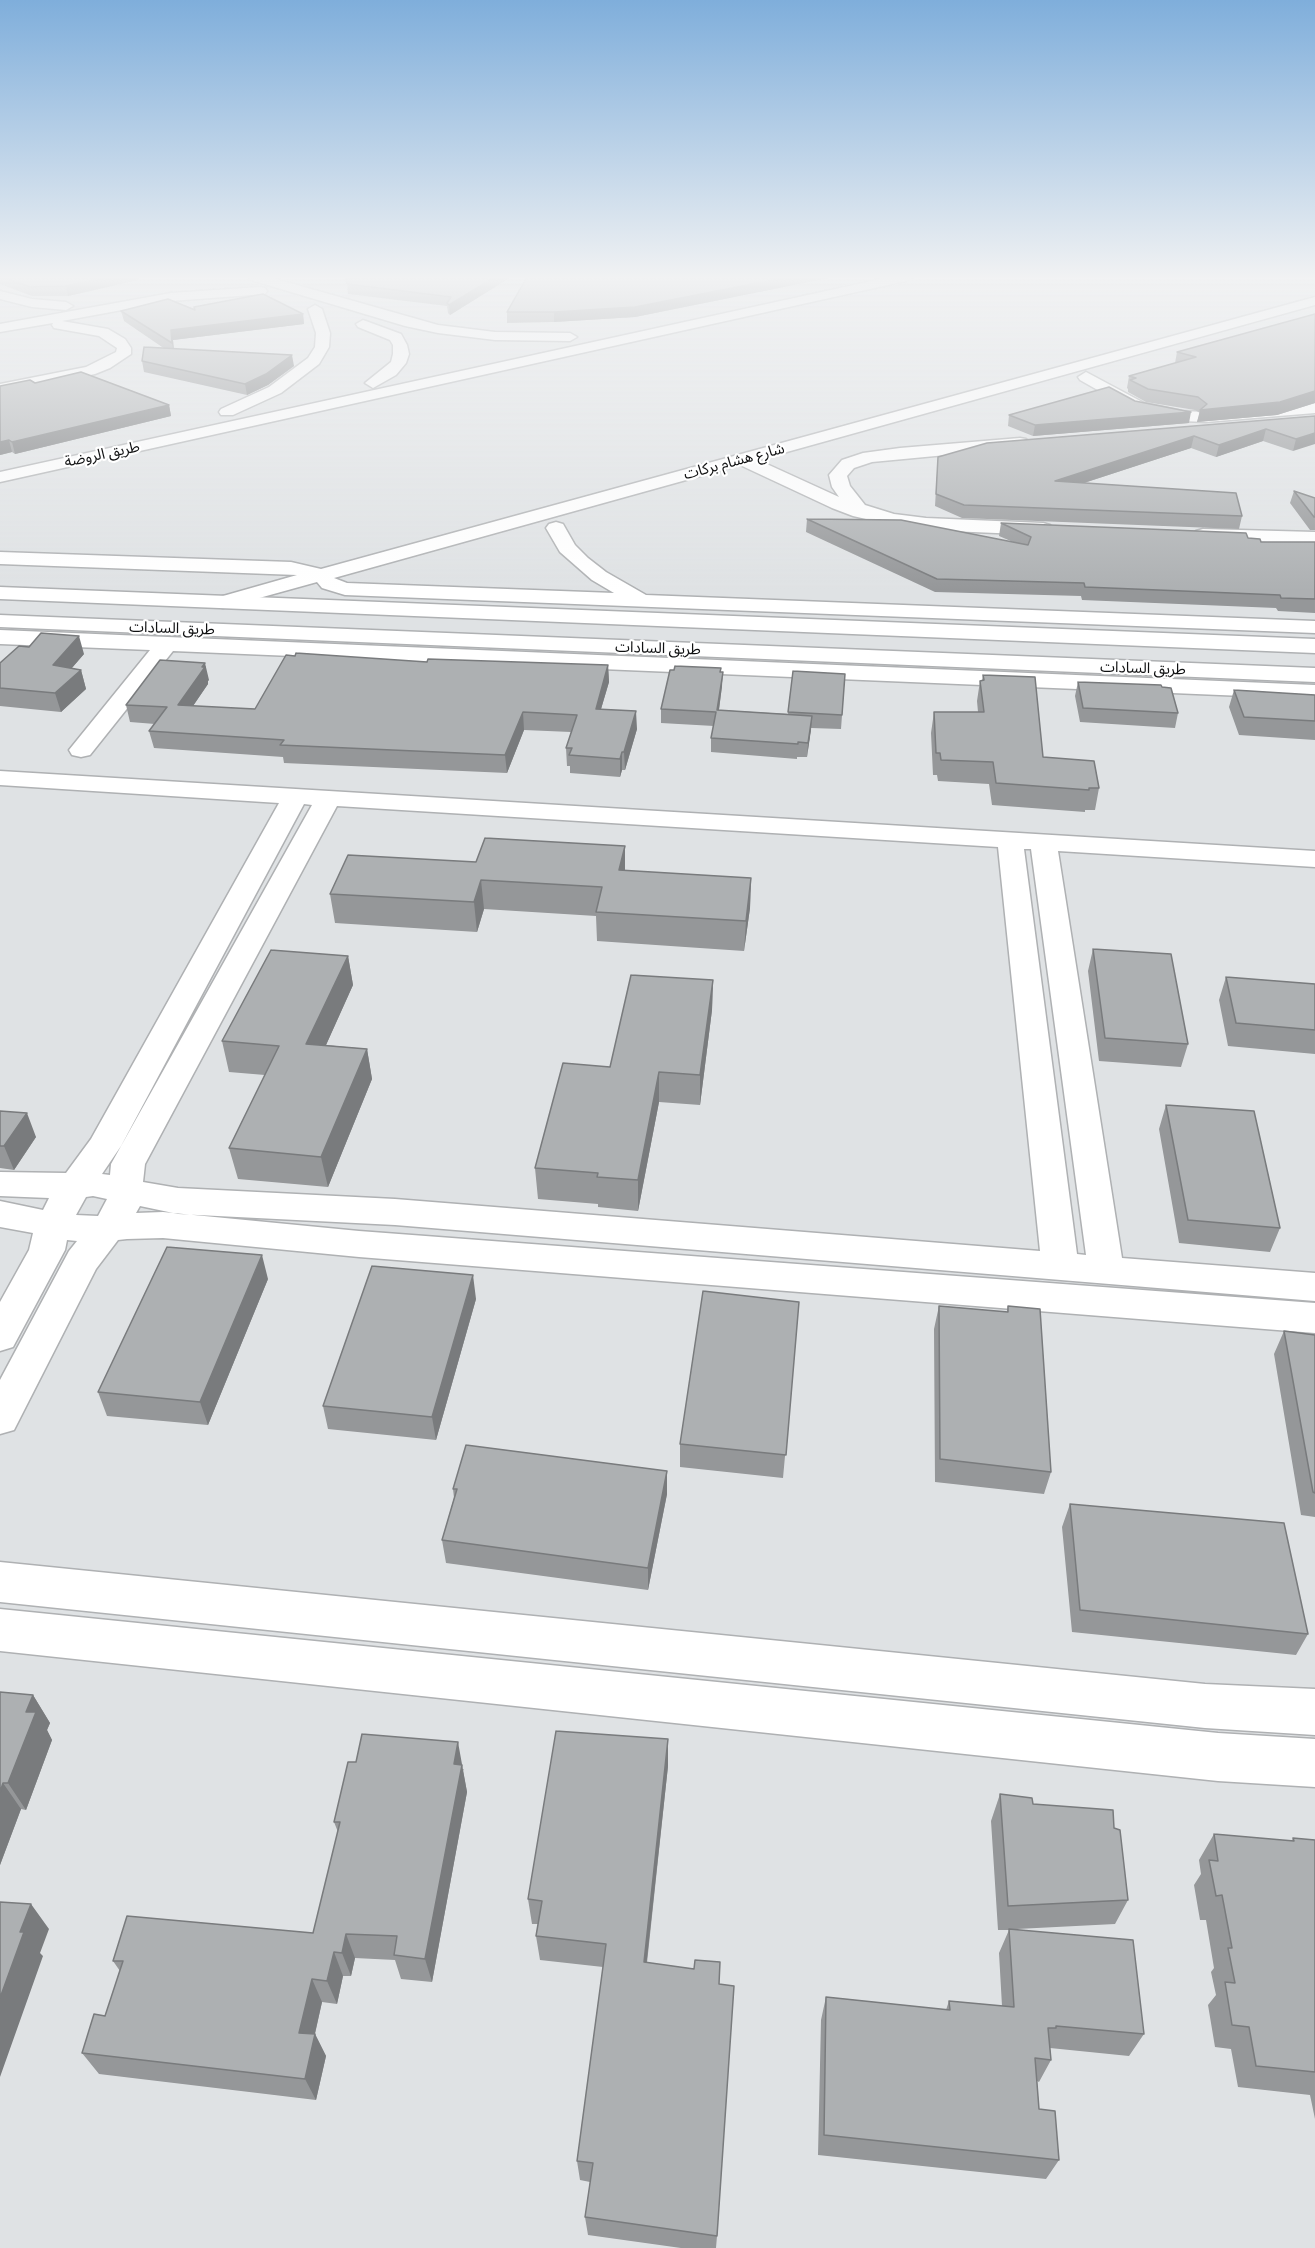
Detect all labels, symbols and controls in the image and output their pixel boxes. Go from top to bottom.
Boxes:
street label: طريق الروضة [63,437,141,471]
street label: شارع هشام بركات [682,439,786,483]
street label: طريق السادات [129,618,215,638]
street label: طريق السادات [615,638,701,658]
street label: طريق السادات [1100,658,1186,678]

